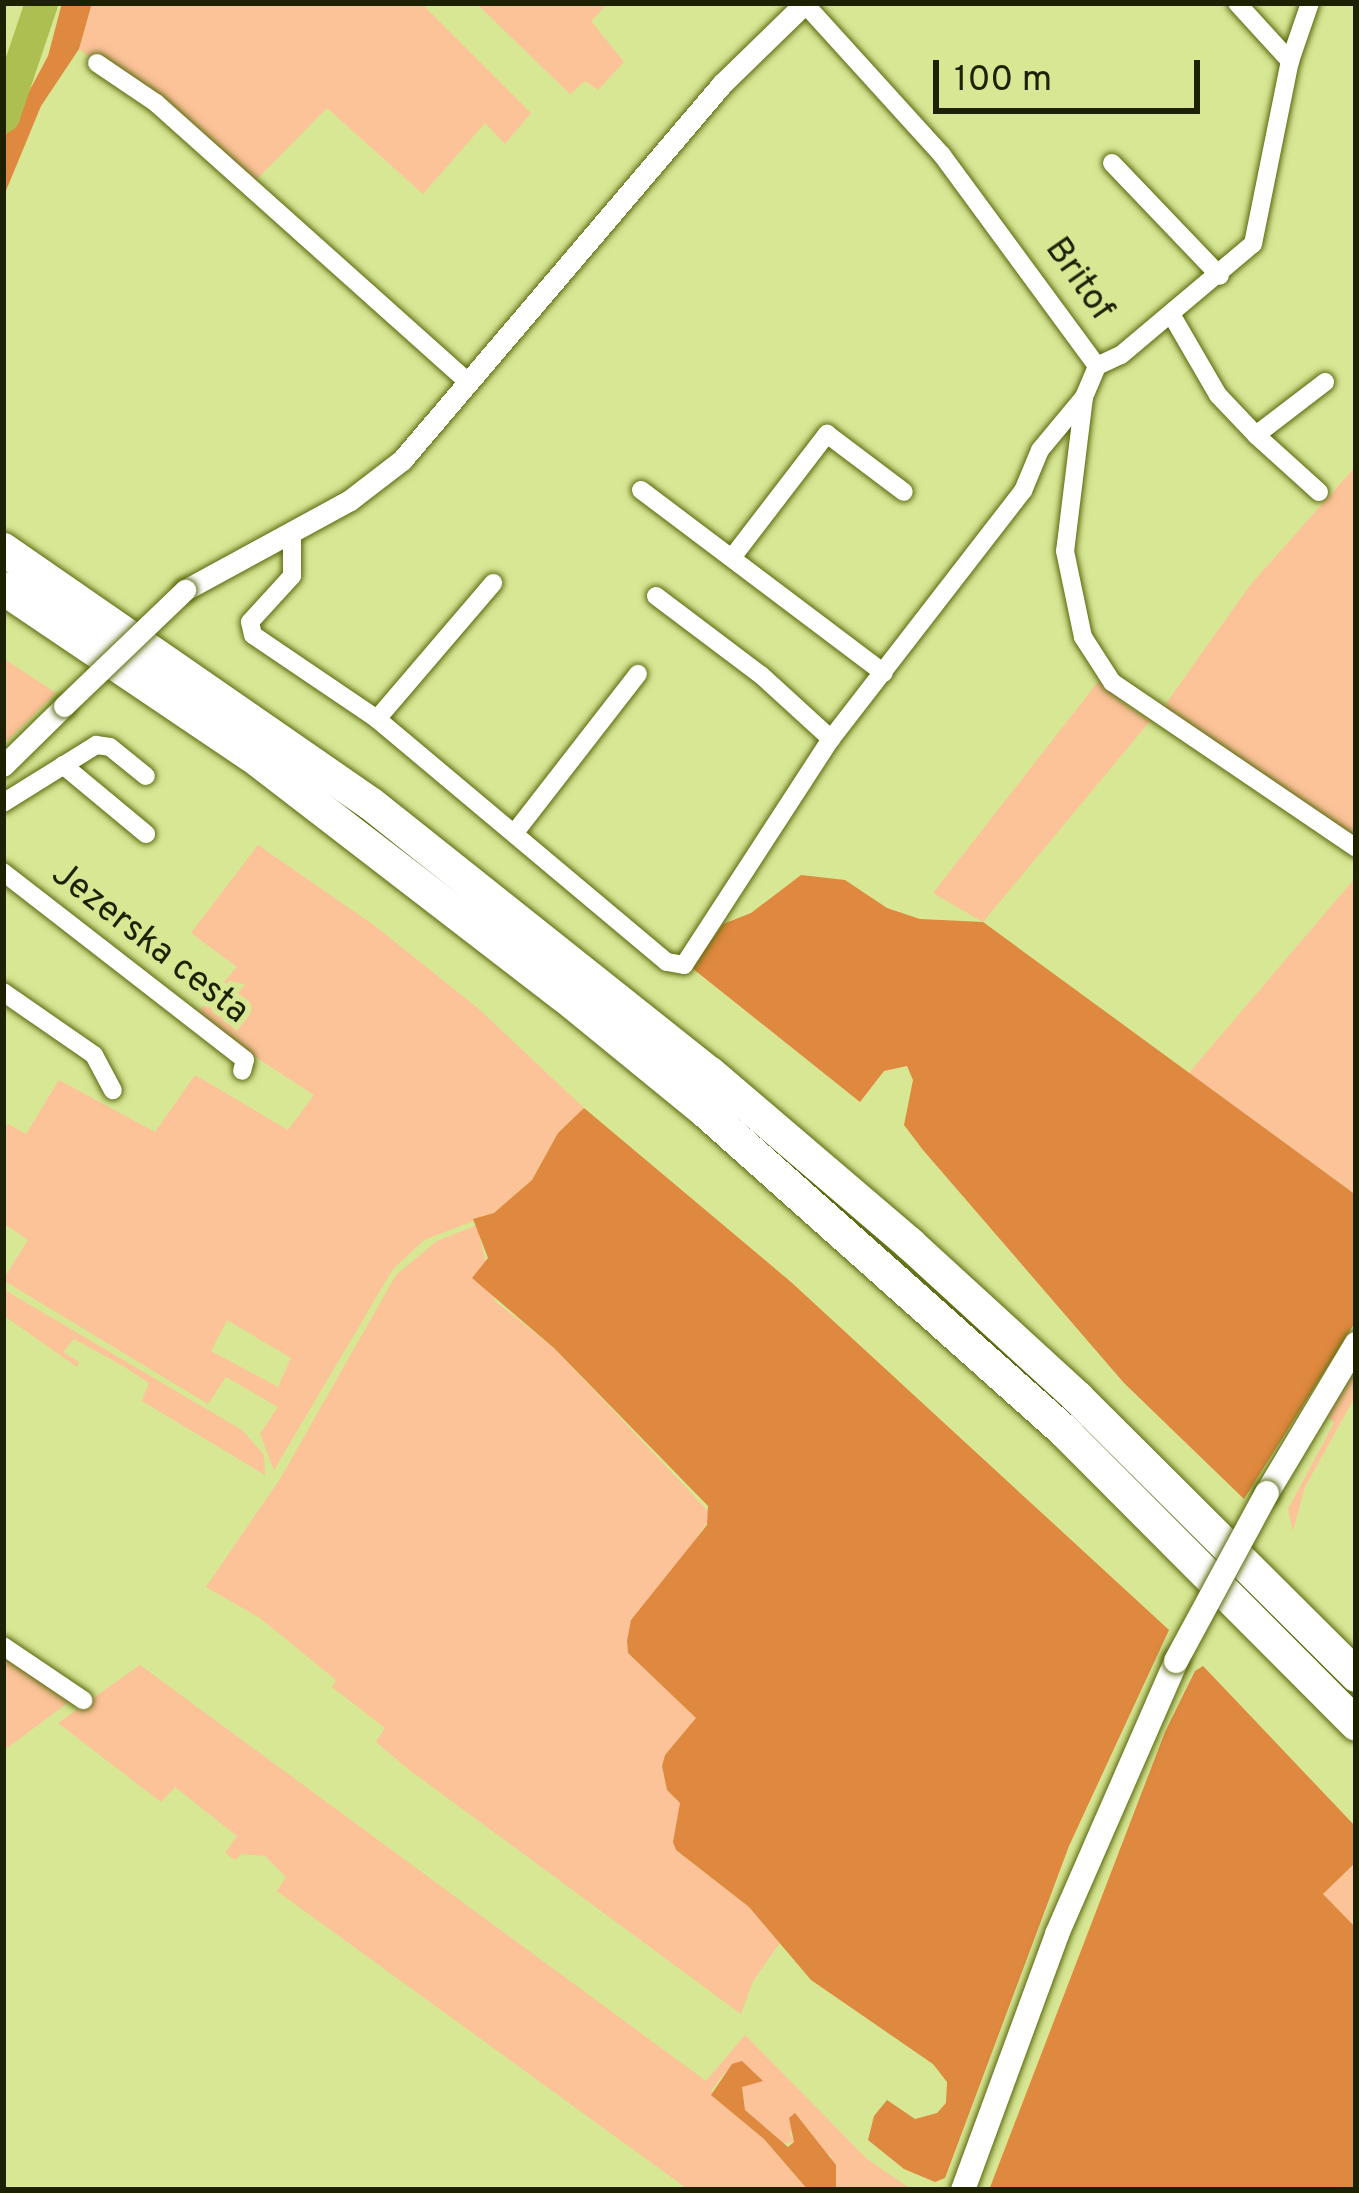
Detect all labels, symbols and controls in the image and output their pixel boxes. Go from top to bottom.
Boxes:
scale bar [939,36,1206,110]
text: 100 m [954,58,1052,104]
street label: Britof [1034,230,1122,330]
street label: Jezerska cesta [42,854,256,1034]

